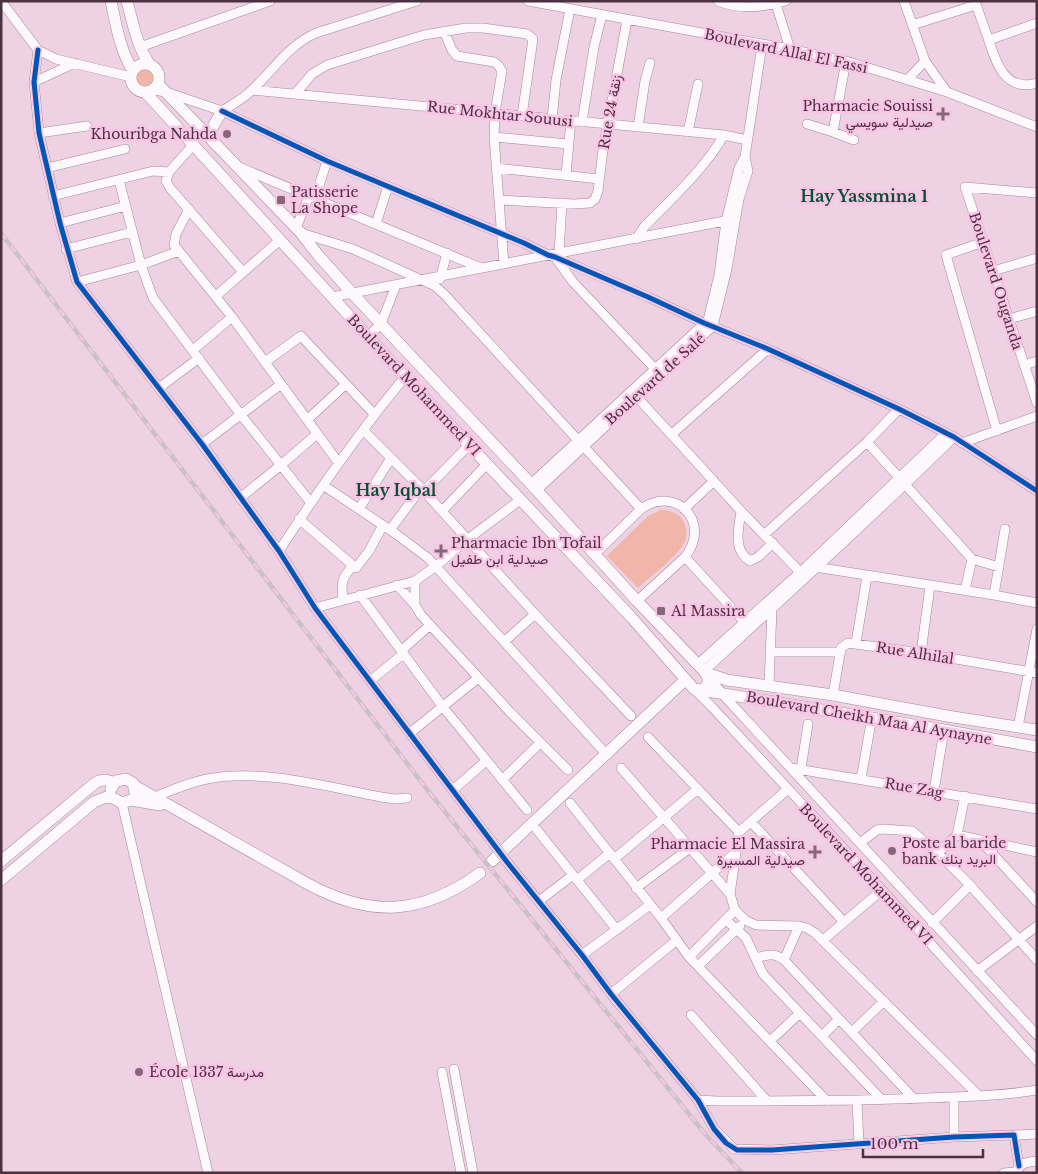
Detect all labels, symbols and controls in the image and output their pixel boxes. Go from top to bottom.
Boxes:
street label: Boulevard Allal El Fassi [703,25,869,77]
street label: Rue 24 زنقة [595,73,625,151]
street label: Rue Mokhtar Souusi [426,97,574,131]
place label: Pharmacie Souissi صيدلية سويسي [802,97,933,134]
marker: Pharmacie Souissi صيدلية سويسي [937,108,949,120]
place label: Khouribga Nahda [91,125,217,143]
marker: Khouribga Nahda [221,128,233,140]
place label: Patisserie La Shope [291,183,358,217]
district label: Hay Yassmina 1 [800,186,928,206]
marker: Patisserie La Shope [275,194,287,206]
street label: Boulevard Ouganda [965,210,1027,352]
street label: Boulevard Mohammed VI [344,310,484,460]
street label: Boulevard de Salé [601,329,709,429]
district label: Hay Iqbal [356,480,437,500]
place label: Pharmacie Ibn Tofail صيدلية ابن طفيل [451,534,602,568]
marker: Pharmacie Ibn Tofail صيدلية ابن طفيل [435,545,447,557]
place label: Al Massira [670,602,746,620]
marker: Al Massira [655,605,667,617]
street label: Rue Alhilal [875,638,956,668]
street label: Boulevard Cheikh Maa Al Aynayne [745,687,993,749]
street label: Rue Zag [883,774,945,802]
street label: Boulevard Mohammed VI [796,799,936,949]
place label: Poste al baride bank البريد بنك [901,834,1006,868]
place label: Pharmacie El Massira صيدلية المسيرة [651,835,805,869]
marker: Poste al baride bank البريد بنك [886,845,898,857]
marker: Pharmacie El Massira صيدلية المسيرة [809,846,821,858]
place label: École مدرسة 1337 [149,1063,264,1081]
marker: École مدرسة 1337 [133,1066,145,1078]
scale bar [863,1126,983,1158]
text: 100 m [870,1134,919,1153]

